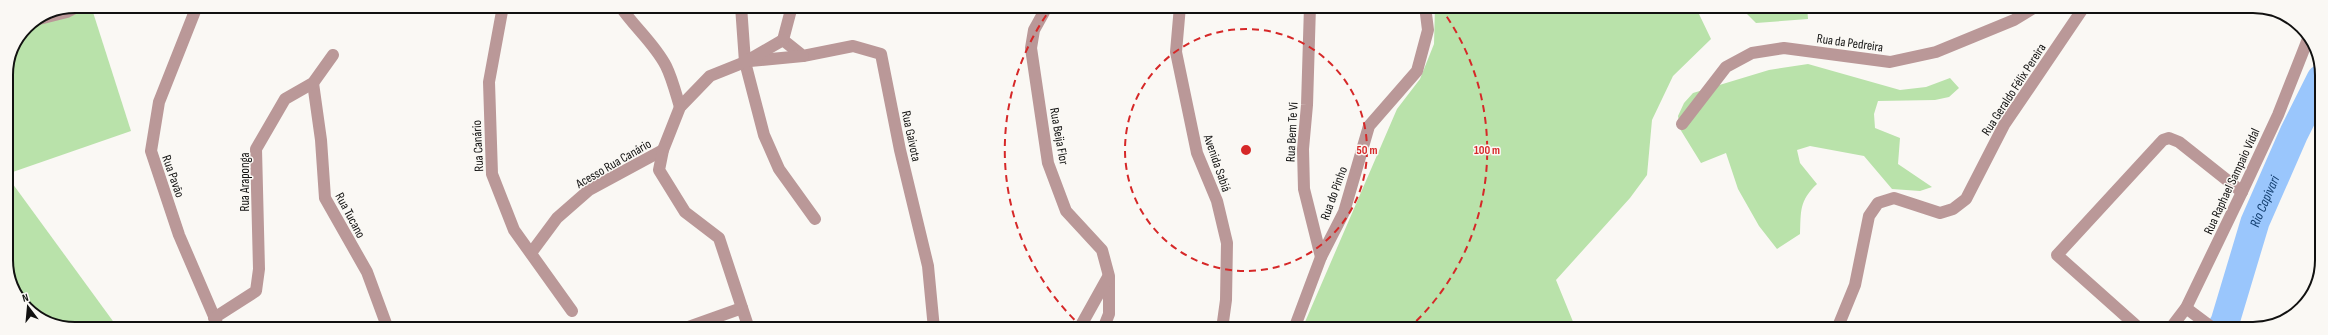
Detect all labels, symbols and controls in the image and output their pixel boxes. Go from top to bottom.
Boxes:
street label: Rua da Pedreira [1816,30,1884,56]
street label: Rua Geraldo Félix Pereira [1978,41,2050,139]
street label: Rua Bem Te Vi [1282,102,1302,162]
street label: Rua Beija Flor [1046,106,1072,166]
street label: Rua Gaivota [898,109,924,163]
street label: Rua Canário [469,120,487,172]
street label: Rua Raphael Sampaio Vidal [2200,126,2264,237]
street label: Avenida Sabiá [1199,132,1234,194]
street label: Acesso Rua Canário [572,136,654,192]
centre of rings [1239,143,1253,157]
text: 50 m [1357,143,1377,158]
text: 100 m [1474,143,1500,158]
street label: Rua Araponga [237,152,253,212]
street label: Rua Pavão [158,153,188,200]
street label: Rua do Pinho [1317,164,1351,222]
water label: Rio Capivari [2246,173,2283,229]
street label: Rua Tucano [331,190,369,241]
north arrow [8,287,48,327]
text: N [21,291,30,305]

